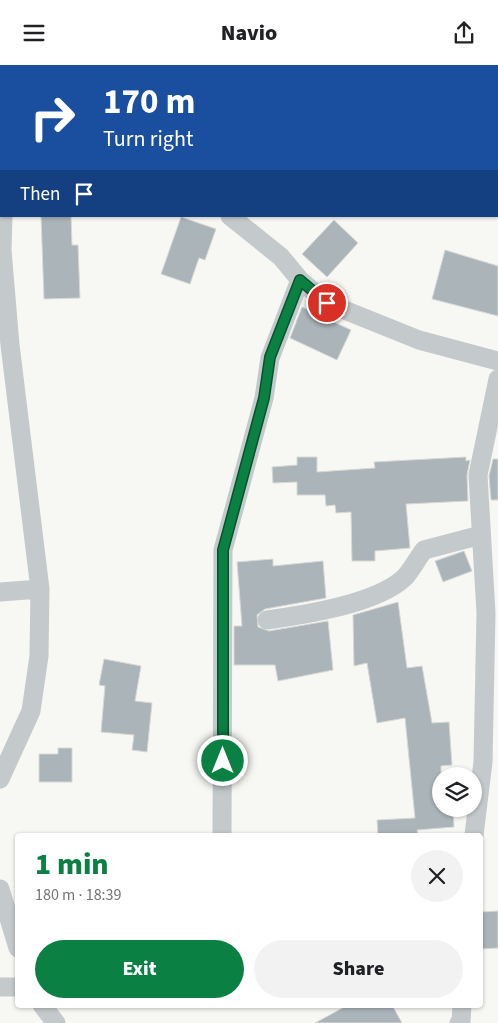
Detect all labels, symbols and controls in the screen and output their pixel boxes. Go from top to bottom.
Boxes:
text: Navio [221,17,277,49]
icon: menu [20,19,48,47]
icon: share [450,19,478,47]
text: 170 m [103,77,195,127]
icon: right [20,85,85,150]
text: Turn right [103,123,193,155]
icon: arrive [70,180,98,208]
text: Then [20,181,60,208]
pin [306,282,348,324]
icon: arrive [313,289,341,317]
position arrow [196,734,248,786]
map controls [432,767,482,817]
button: layers [432,767,482,817]
text: 1 min [35,843,109,886]
button: close [411,850,463,902]
text: 180 m · 18:39 [35,884,122,906]
button: Exit [35,940,244,998]
button: Share [254,940,463,998]

